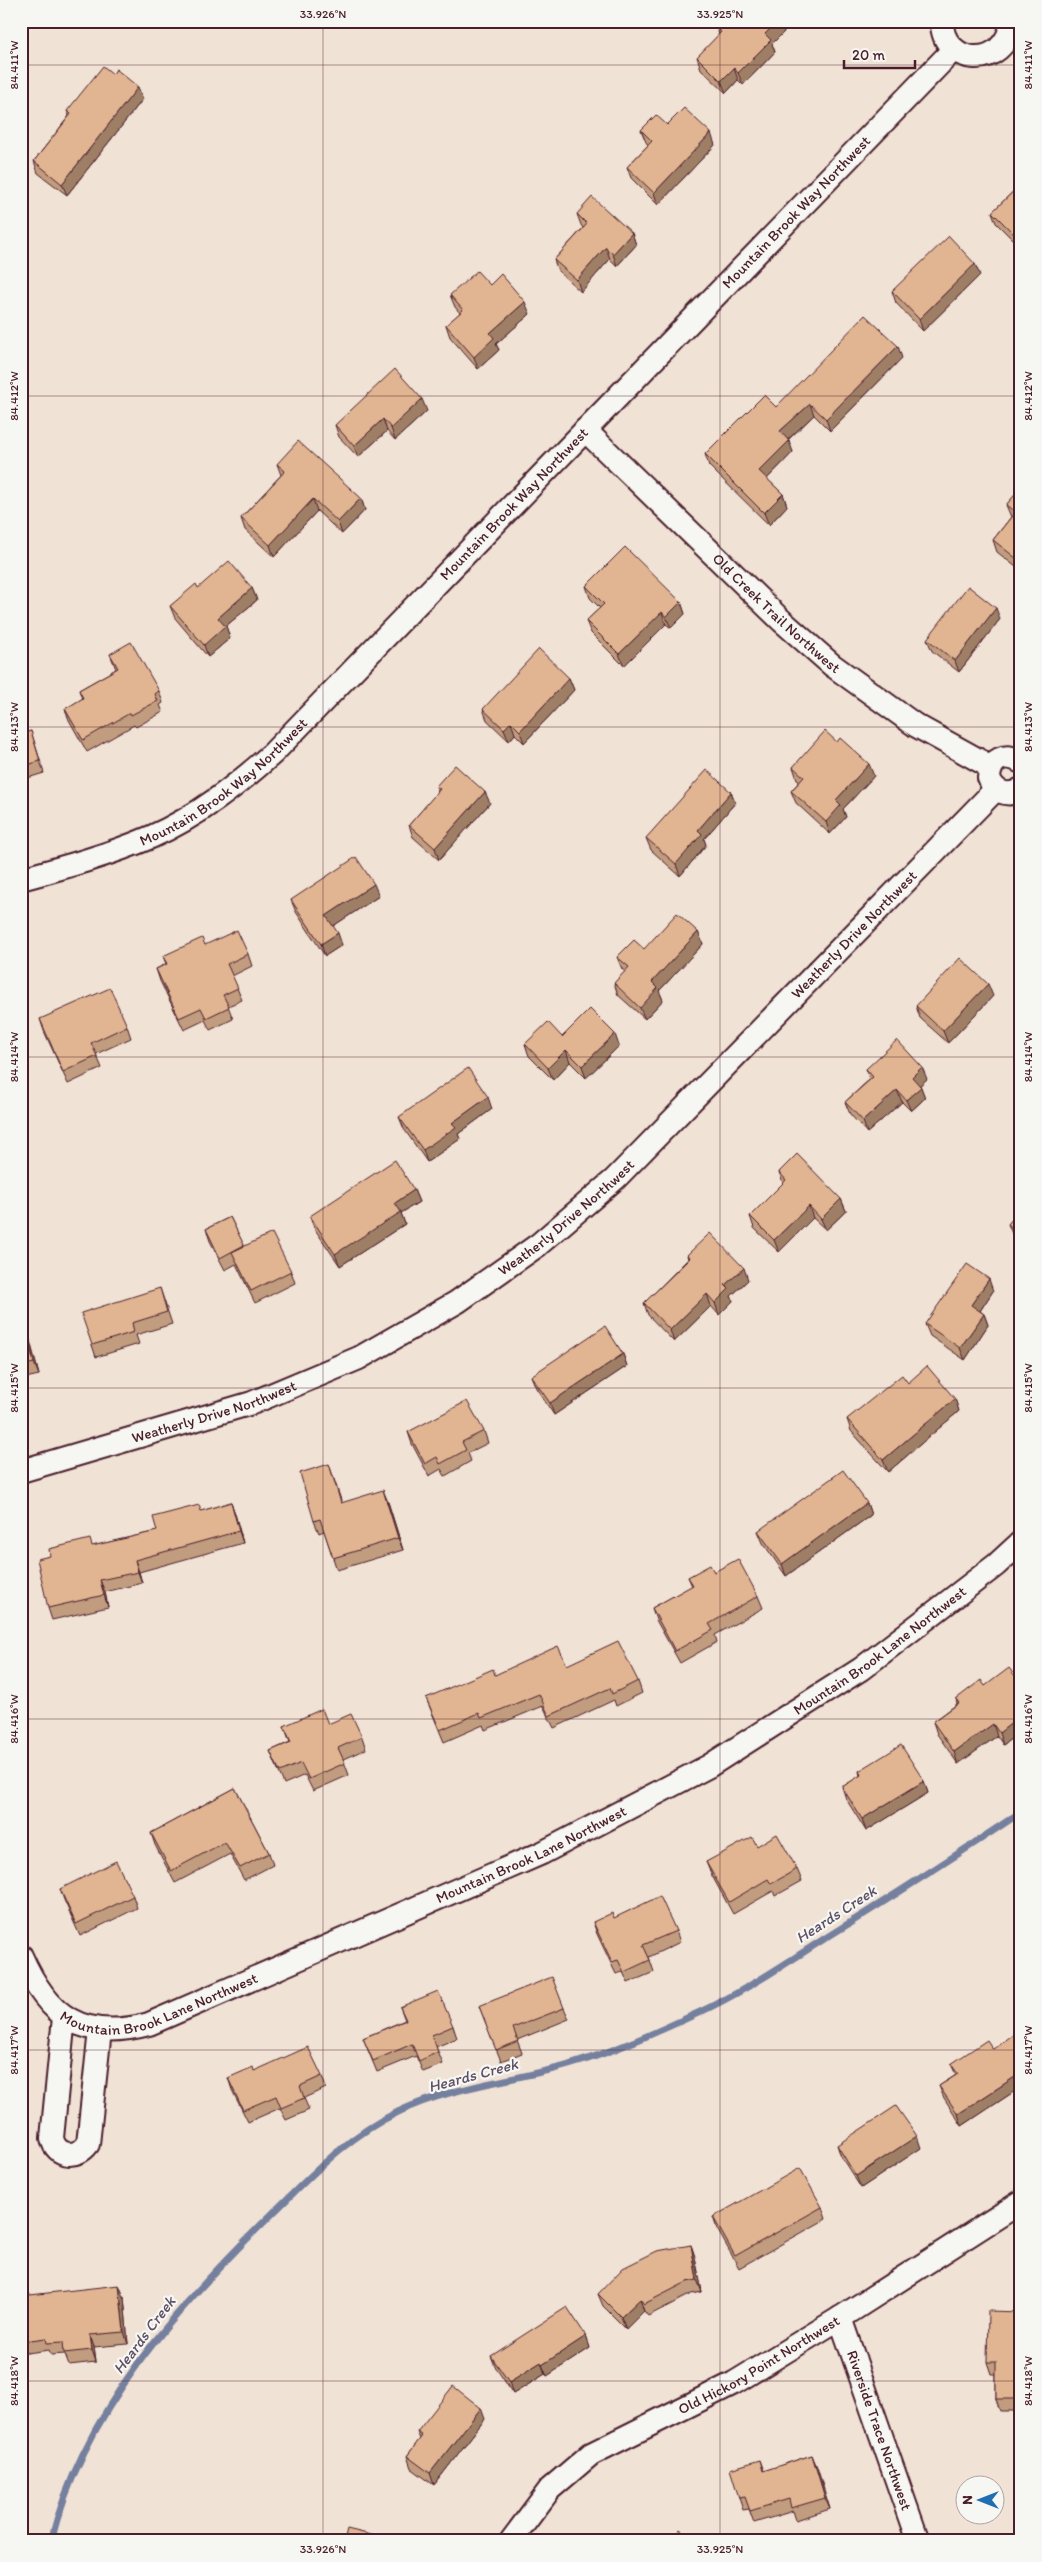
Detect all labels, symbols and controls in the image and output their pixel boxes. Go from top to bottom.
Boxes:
text: 33.926°N [300,7,346,21]
text: 33.925°N [697,7,743,21]
scale bar [844,38,916,70]
text: 84.411°W [7,41,21,89]
text: 84.411°W [1021,41,1035,89]
text: 20 m [852,46,886,64]
street label: Mountain Brook Way Northwest [718,132,874,292]
text: 84.412°W [7,371,21,421]
text: 84.412°W [1021,371,1035,421]
street label: Mountain Brook Way Northwest [436,424,592,584]
street label: Old Creek Trail Northwest [709,549,844,677]
text: 84.413°W [7,702,21,752]
text: 84.413°W [1021,702,1035,752]
street label: Mountain Brook Way Northwest [137,714,311,850]
street label: Weatherly Drive Northwest [787,866,921,1002]
text: 84.414°W [7,1032,21,1082]
text: 84.414°W [1021,1032,1035,1082]
street label: Weatherly Drive Northwest [494,1155,638,1279]
text: 84.415°W [7,1363,21,1413]
text: 84.415°W [1021,1363,1035,1413]
street label: Weatherly Drive Northwest [130,1376,299,1447]
street label: Mountain Brook Lane Northwest [790,1582,970,1719]
text: 84.416°W [7,1694,21,1744]
text: 84.416°W [1021,1694,1035,1744]
street label: Mountain Brook Lane Northwest [433,1801,630,1907]
water label: Heards Creek [792,1880,881,1947]
street label: Mountain Brook Lane Northwest [57,1969,261,2039]
text: 84.417°W [7,2025,21,2075]
text: 84.417°W [1021,2025,1035,2075]
water label: Heards Creek [426,2054,521,2096]
water label: Heards Creek [109,2292,180,2378]
street label: Old Hickory Point Northwest [675,2311,843,2418]
street label: Riverside Trace Northwest [843,2348,916,2513]
text: 84.418°W [7,2356,21,2406]
text: 84.418°W [1021,2356,1035,2406]
north arrow [954,2474,1004,2524]
text: N [959,2495,976,2505]
text: 33.926°N [300,2542,346,2556]
text: 33.925°N [697,2542,743,2556]

